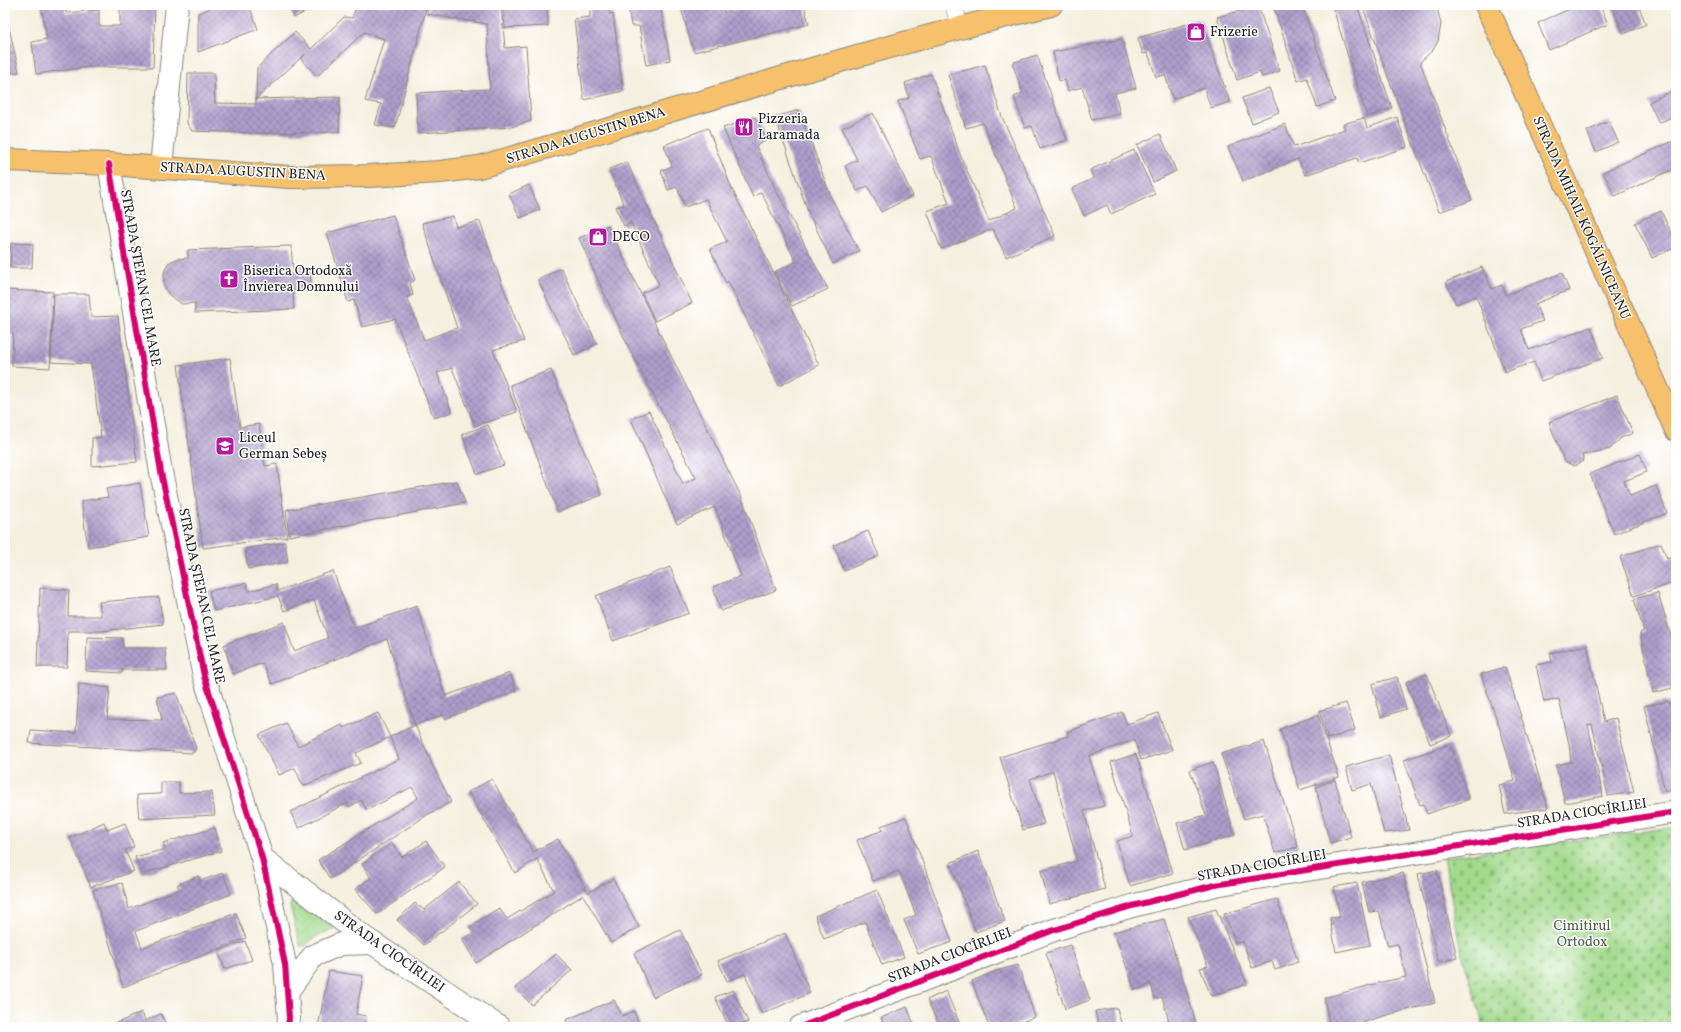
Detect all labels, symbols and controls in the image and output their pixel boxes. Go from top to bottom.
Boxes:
shop icon: Frizerie [1185,21,1207,43]
place label: Frizerie [1210,23,1258,42]
street label: STRADA AUGUSTIN BENA [504,103,668,169]
place label: Pizzeria Laramada [758,110,820,145]
street label: STRADA MIHAIL KOGĂLNICEANU [1528,113,1635,322]
restaurant icon: Pizzeria Laramada [733,116,755,138]
street label: STRADA AUGUSTIN BENA [160,158,326,186]
street label: STRADA ȘTEFAN CEL MARE [115,188,165,368]
shop icon: DECO [587,226,609,248]
place label: DECO [612,228,650,247]
place label: Biserica Ortodoxă Învierea Domnului [243,262,359,297]
church icon: Biserica Ortodoxă Învierea Domnului [218,268,240,290]
place label: Liceul German Sebeș [239,429,327,464]
school or university icon: Liceul German Sebeș [214,435,236,457]
street label: STRADA ȘTEFAN CEL MARE [173,506,229,686]
street label: STRADA CIOCÎRLIEI [1516,794,1648,834]
street label: STRADA CIOCÎRLIEI [1196,845,1328,887]
street label: STRADA CIOCÎRLIEI [330,907,448,997]
park label: Cimitirul Ortodox [1553,917,1611,952]
street label: STRADA CIOCÎRLIEI [885,924,1015,988]

